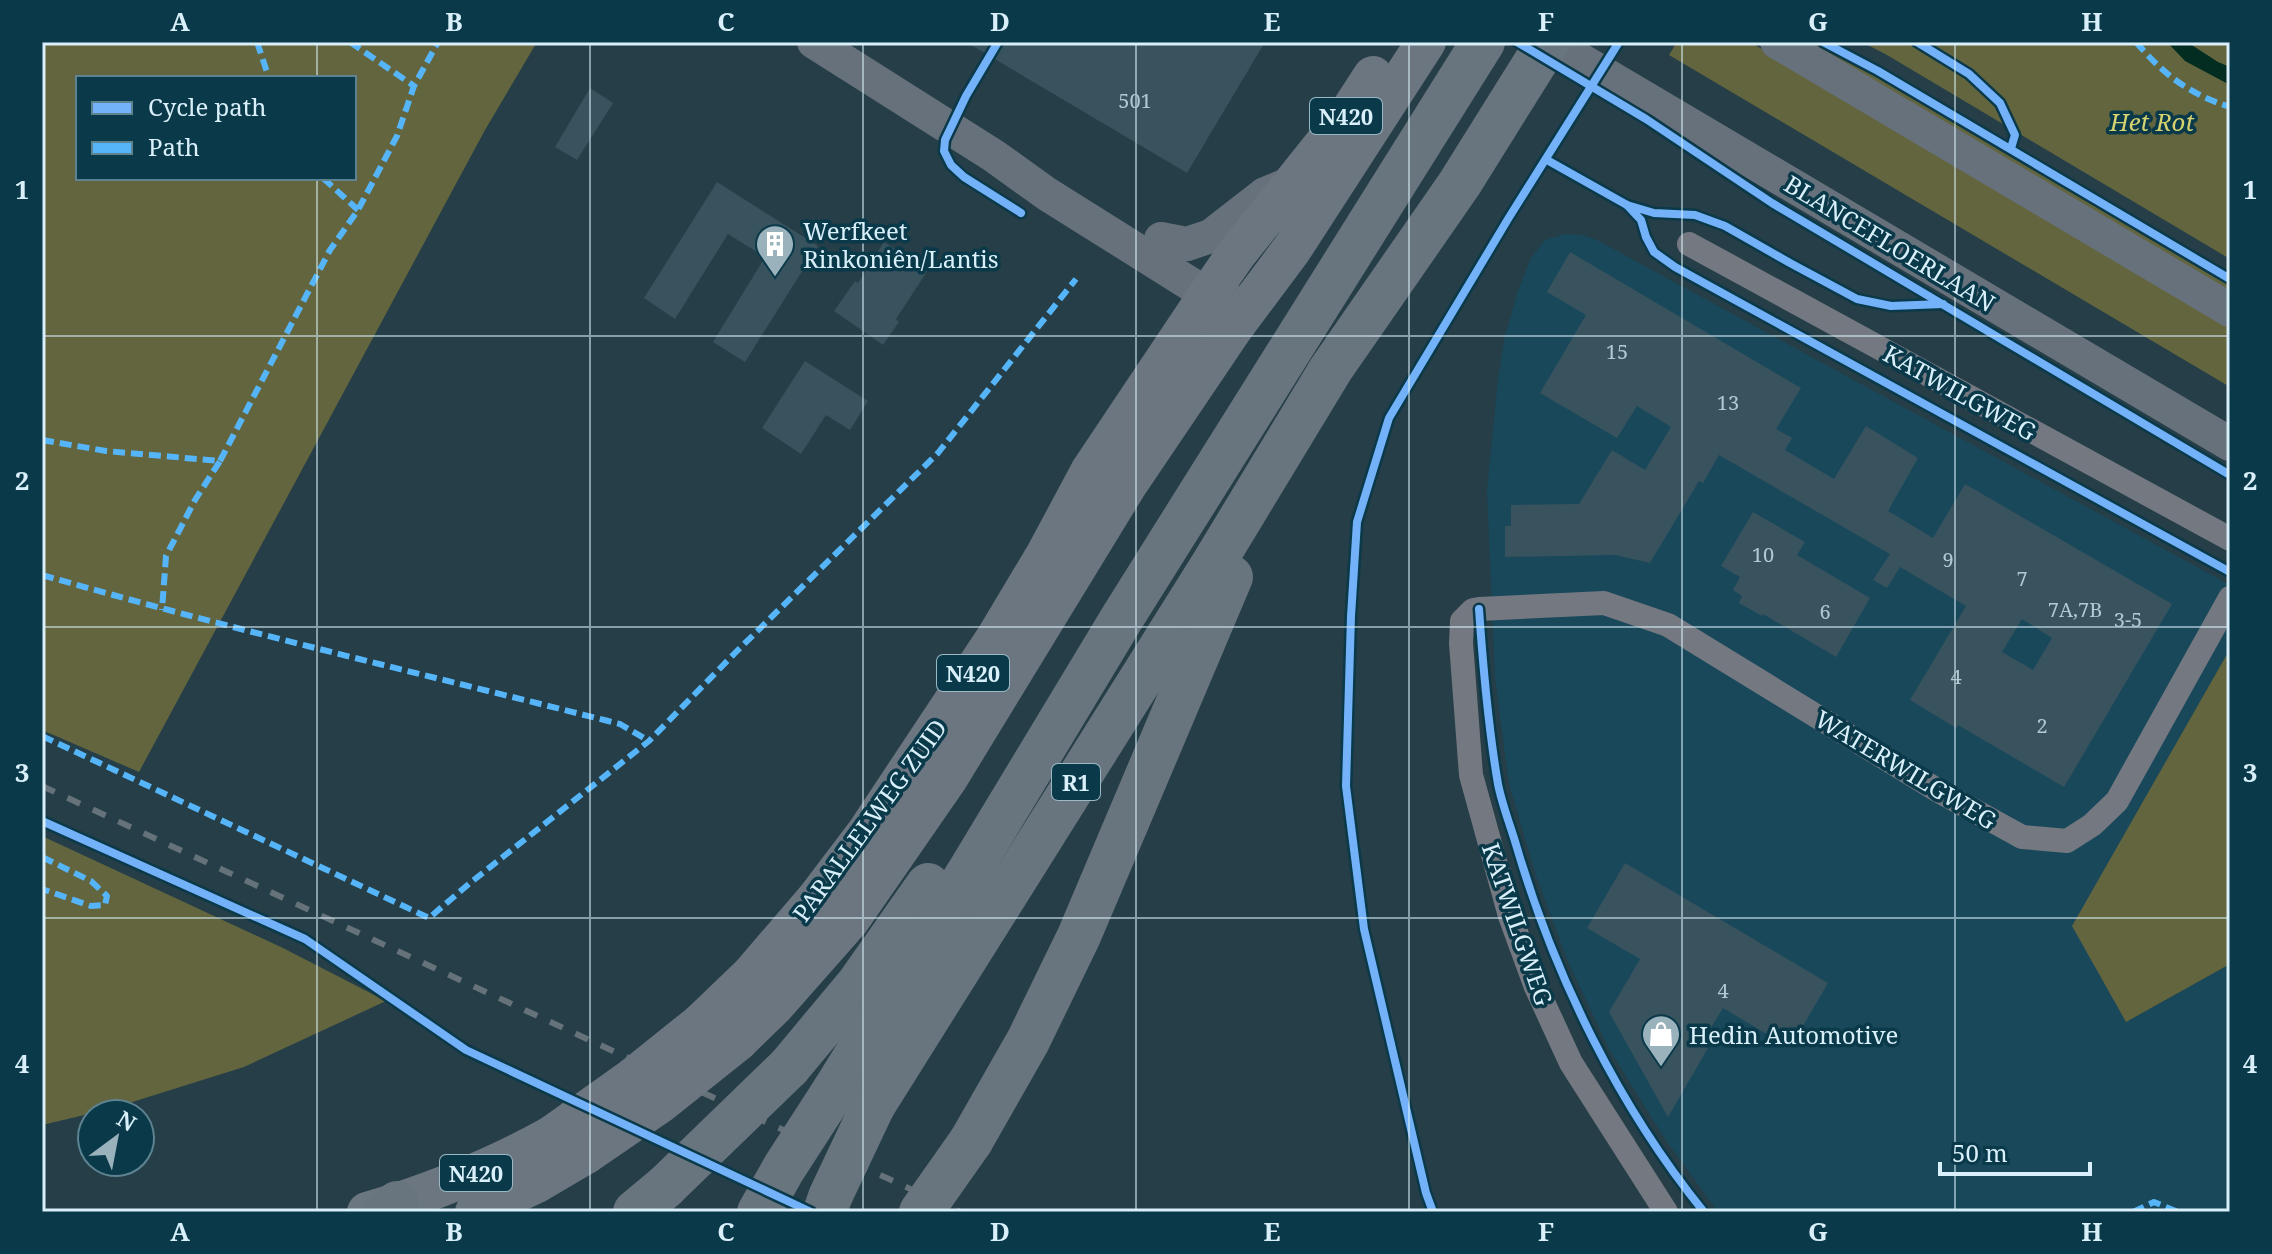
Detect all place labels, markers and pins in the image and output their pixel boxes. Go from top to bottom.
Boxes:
place label: Werfkeet Rinkoniên/Lantis [803,214,999,275]
building icon: Werfkeet Rinkoniên/Lantis [754,223,796,278]
shop icon: Hedin Automotive [1640,1013,1682,1068]
place label: Hedin Automotive [1689,1018,1898,1051]

